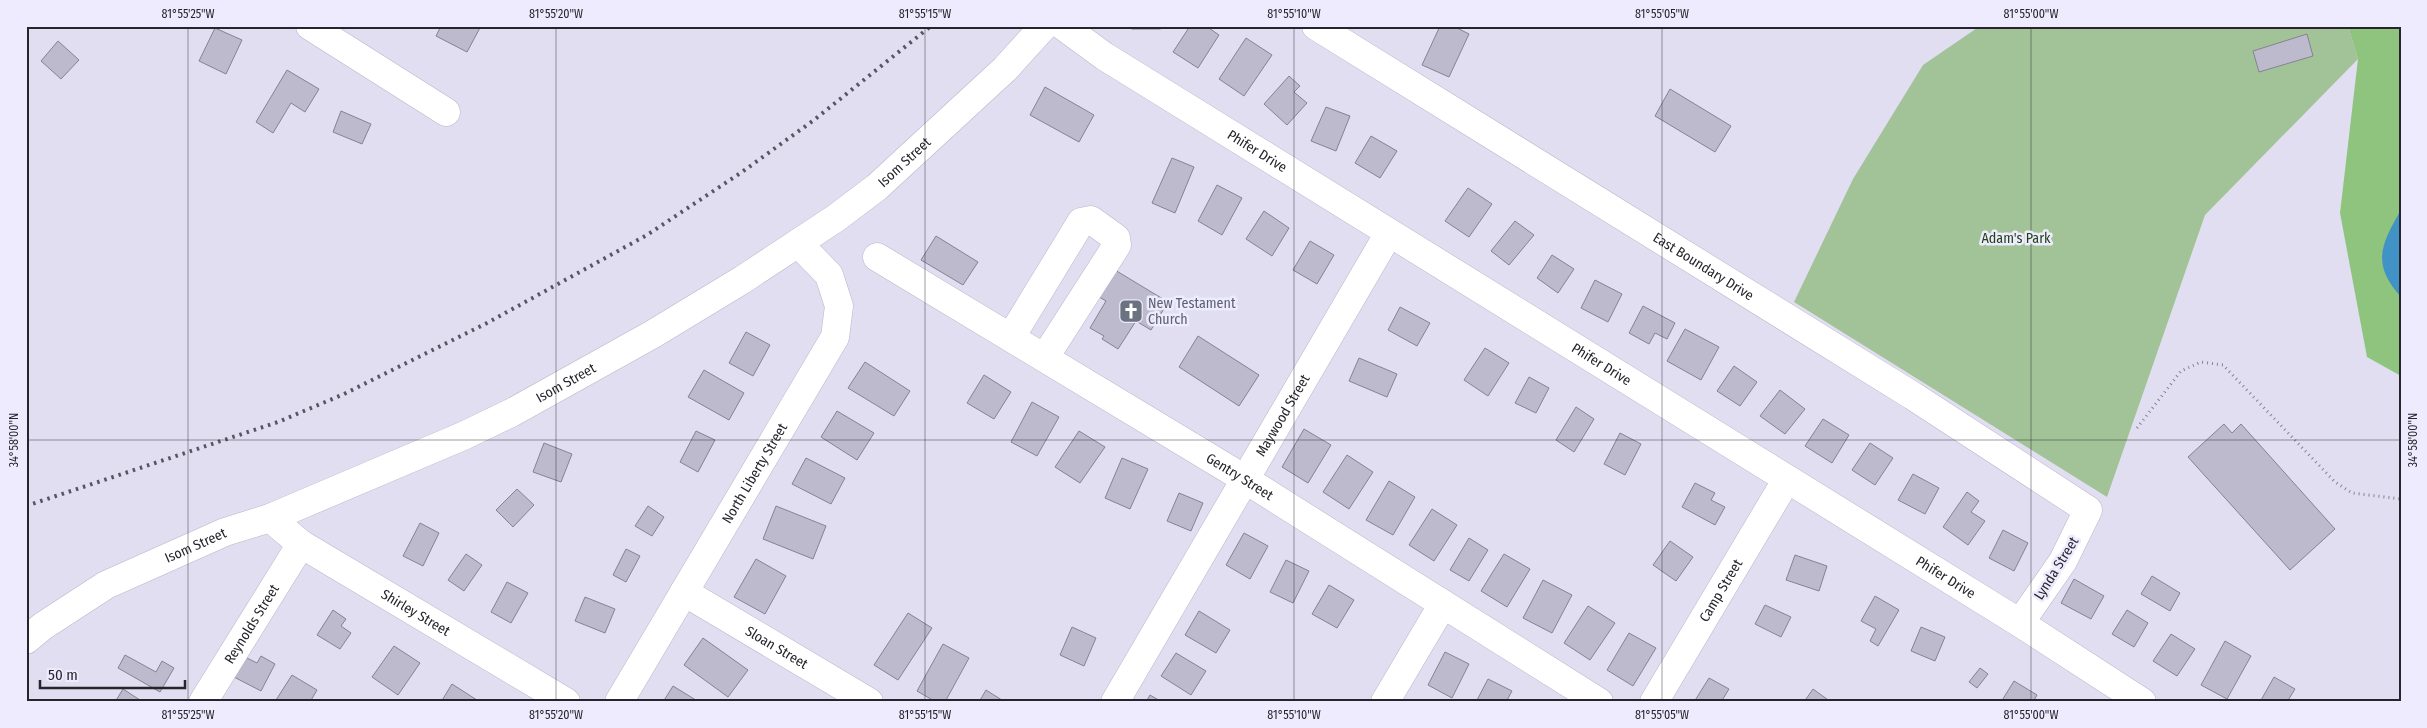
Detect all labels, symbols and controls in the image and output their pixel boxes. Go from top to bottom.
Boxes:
text: 81°55'25"W [162,7,215,21]
text: 81°55'20"W [529,7,583,21]
text: 81°55'15"W [899,7,951,21]
text: 81°55'10"W [1267,7,1321,21]
text: 81°55'05"W [1635,7,1689,21]
text: 81°55'00"W [2004,7,2058,21]
street label: Phifer Drive [1224,126,1290,176]
street label: Isom Street [875,134,935,191]
street label: East Boundary Drive [1650,229,1757,304]
park label: Adam's Park [1981,230,2051,247]
place label: New Testament Church [1148,295,1236,328]
church icon: New Testament Church [1118,298,1144,324]
street label: Phifer Drive [1568,340,1634,389]
street label: Isom Street [533,359,599,406]
street label: Maywood Street [1252,371,1314,460]
text: 34°58'00"N [7,413,21,467]
text: 34°58'00"N [2406,413,2420,467]
street label: North Liberty Street [719,420,791,527]
street label: Gentry Street [1203,450,1277,504]
street label: Isom Street [162,524,229,567]
street label: Lynda Street [2030,533,2083,603]
street label: Phifer Drive [1913,553,1979,602]
street label: Camp Street [1696,556,1746,625]
street label: Reynolds Street [221,581,283,667]
street label: Shirley Street [378,586,453,640]
street label: Sloan Street [742,622,811,673]
scale bar [40,658,185,690]
text: 50 m [48,666,78,684]
text: 81°55'25"W [162,708,215,722]
text: 81°55'20"W [529,708,583,722]
text: 81°55'15"W [899,708,951,722]
text: 81°55'10"W [1267,708,1321,722]
text: 81°55'05"W [1635,708,1689,722]
text: 81°55'00"W [2004,708,2058,722]

